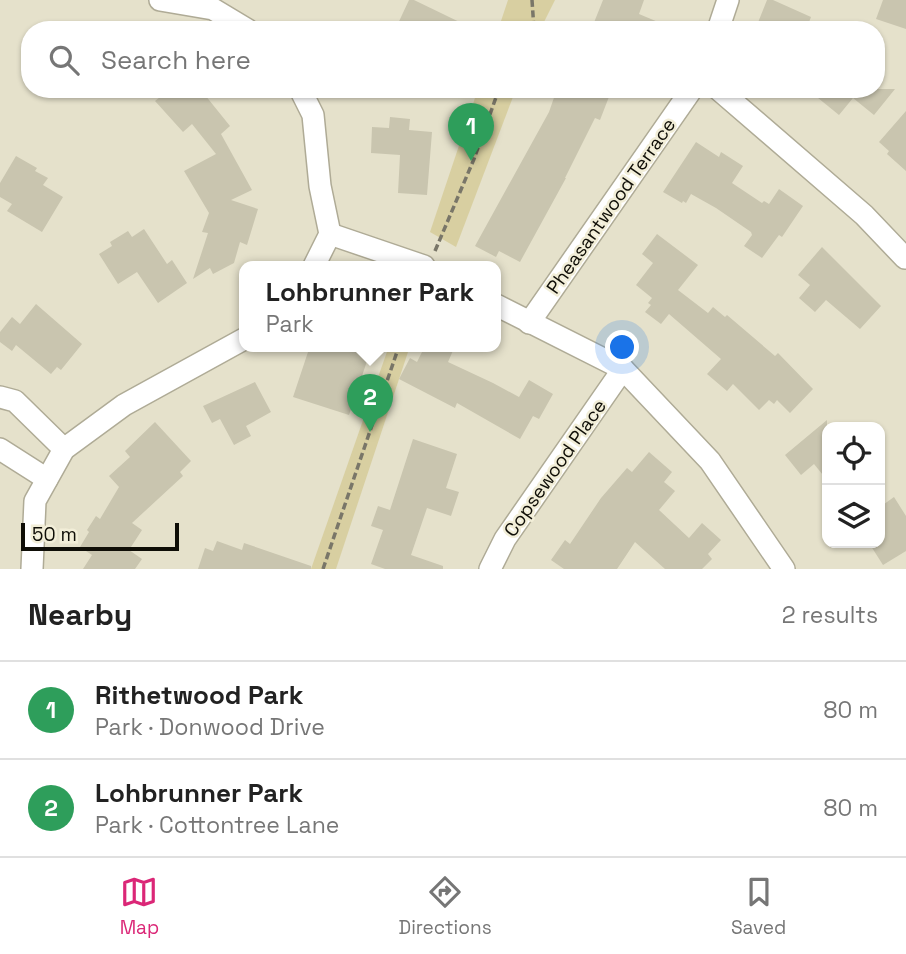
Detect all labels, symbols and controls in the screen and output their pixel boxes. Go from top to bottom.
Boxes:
search box [21,21,885,98]
icon: search [45,41,83,79]
text: Search here [101,43,251,77]
pin: 1 [448,103,494,161]
street label: Pheasantwood Terrace [541,113,681,299]
popup [239,261,501,352]
text: Lohbrunner Park [266,275,474,309]
text: Park [266,309,314,339]
your location [605,330,639,364]
pin: 2 [347,374,393,432]
street label: Copsewood Place [498,394,612,542]
map controls [822,422,885,548]
button: locate [822,422,885,485]
button: layers [822,485,885,548]
scale bar [21,520,178,552]
text: 50 m [32,522,77,547]
text: Nearby [28,595,132,634]
text: 2 results [782,600,878,630]
text: Rithetwood Park [95,678,303,712]
text: 1 [46,695,56,725]
text: 80 m [823,695,878,725]
text: Park · Donwood Drive [95,712,325,742]
text: Lohbrunner Park [95,776,303,810]
text: 2 [44,793,58,823]
text: 80 m [823,793,878,823]
text: Park · Cottontree Lane [95,810,339,840]
tab: Map [120,873,159,940]
tab: Directions [399,873,492,940]
tab: Saved [731,873,786,940]

